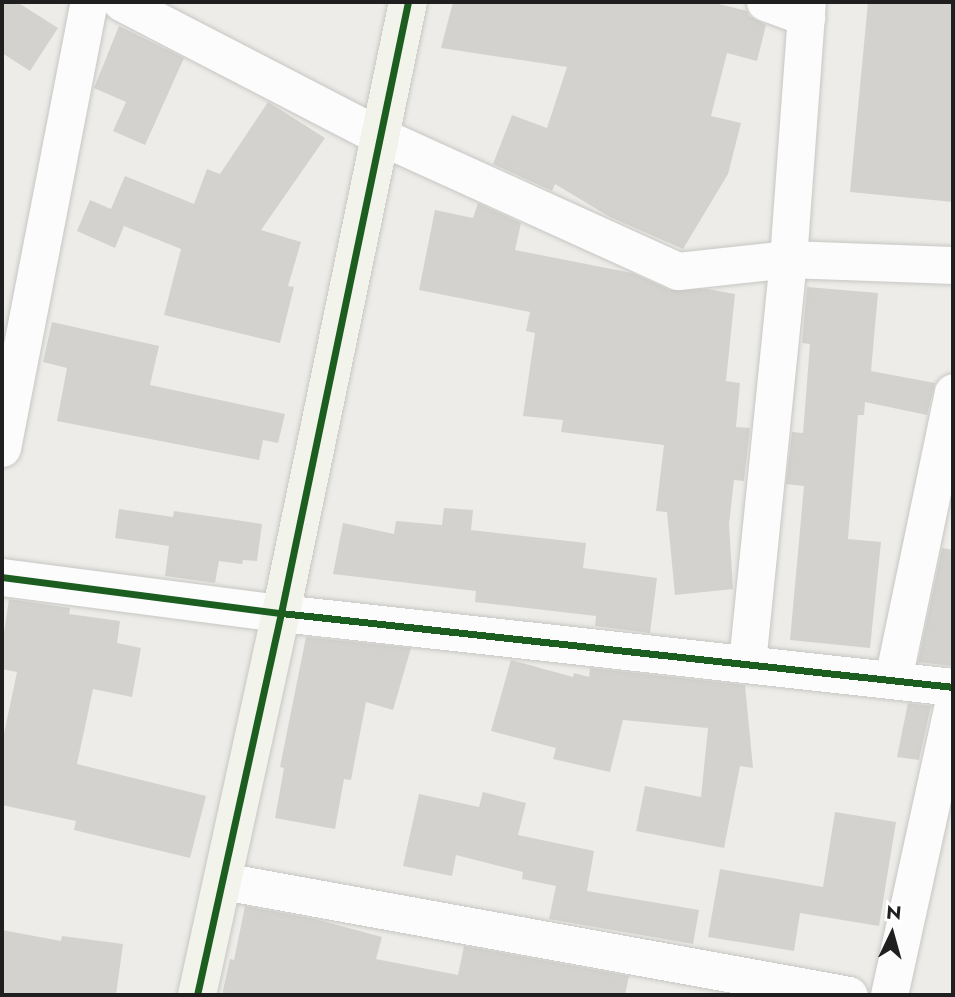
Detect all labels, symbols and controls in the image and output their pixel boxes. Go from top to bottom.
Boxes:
text: N [885,898,903,927]
north arrow [857,899,927,969]

